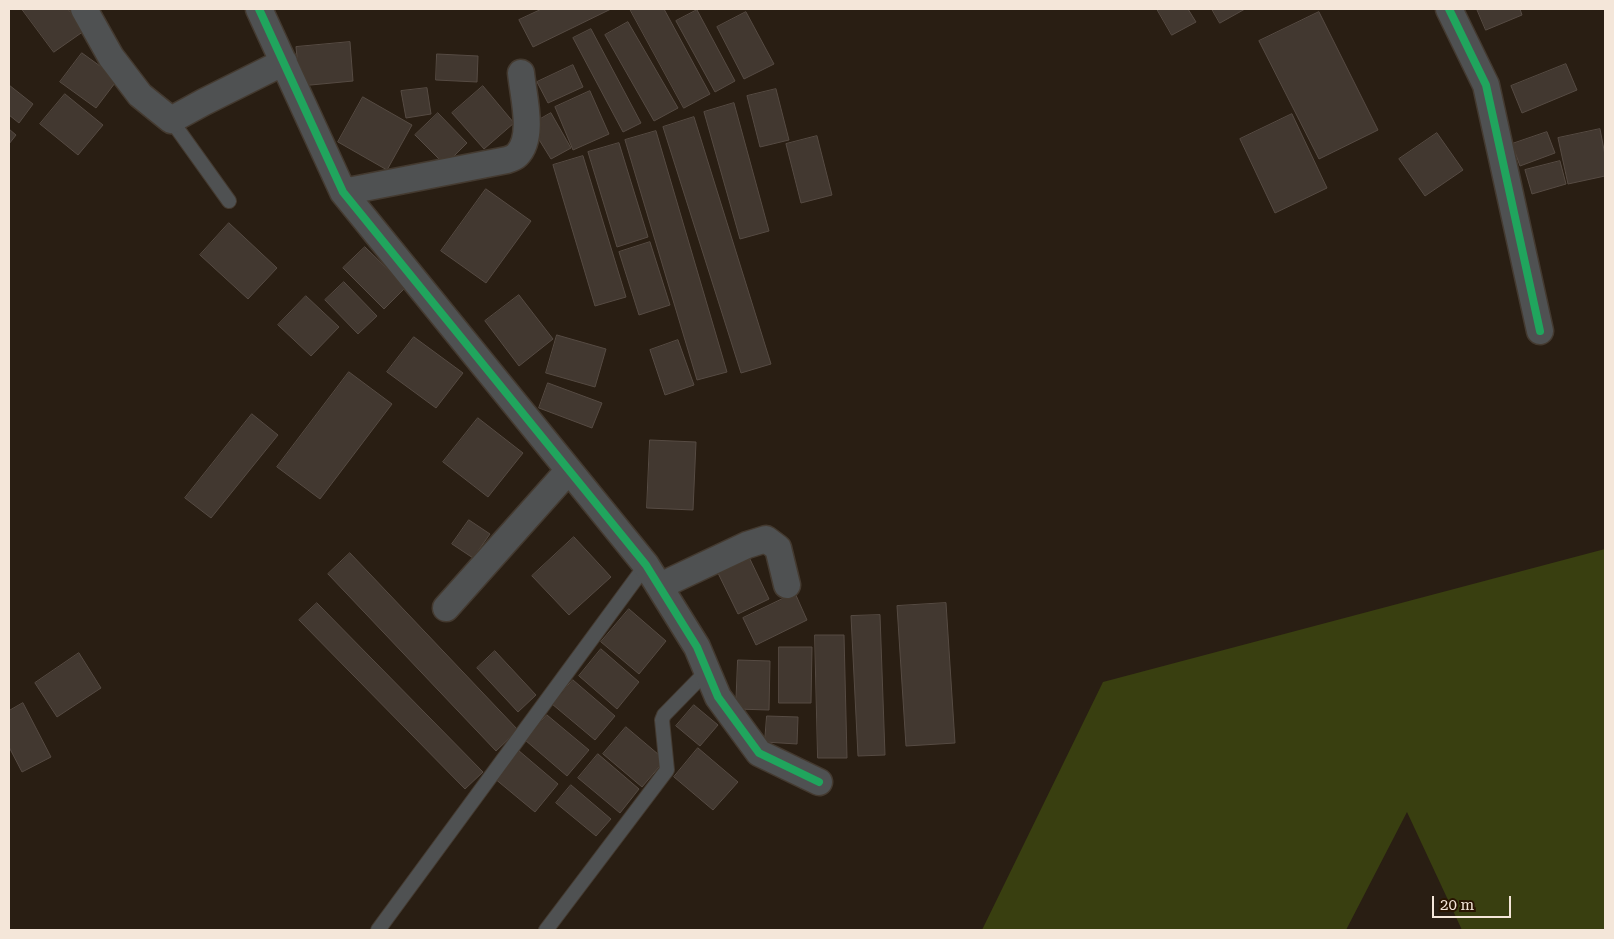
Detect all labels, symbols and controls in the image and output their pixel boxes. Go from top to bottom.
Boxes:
scale bar [1434,886,1513,918]
text: 20 m [1440,896,1474,914]

